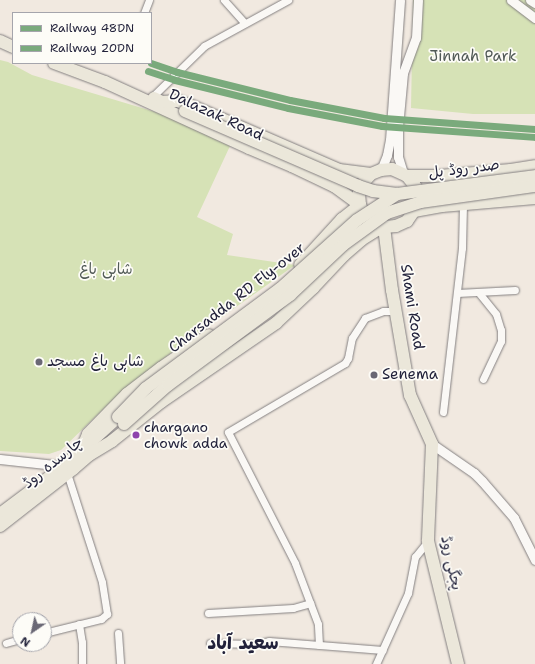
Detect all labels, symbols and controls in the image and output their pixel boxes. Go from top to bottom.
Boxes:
legend [12,12,152,64]
text: Railway 48DN [50,20,134,36]
text: Railway 20DN [50,40,134,56]
park label: Jinnah Park [429,48,517,66]
street label: Dalazak Road [166,85,266,145]
street label: صدر روڈ پل [427,156,501,182]
street label: Charsadda RD Fly-over [165,239,309,357]
park label: شاہی باغ [79,261,133,279]
street label: Shami Road [396,263,428,351]
place label: شاہی باغ مسجد [47,353,144,371]
marker: شاہی باغ مسجد [34,357,44,367]
place label: Senema [382,366,438,384]
marker: Senema [369,370,379,380]
place label: chargano chowk adda [144,419,228,452]
marker: chargano chowk adda [131,430,141,440]
street label: چارسدہ روڈ [19,433,87,493]
street label: پجگی روڈ [436,534,466,592]
north arrow [12,612,52,652]
district label: سعید آباد [207,632,279,654]
text: N [18,633,33,650]

